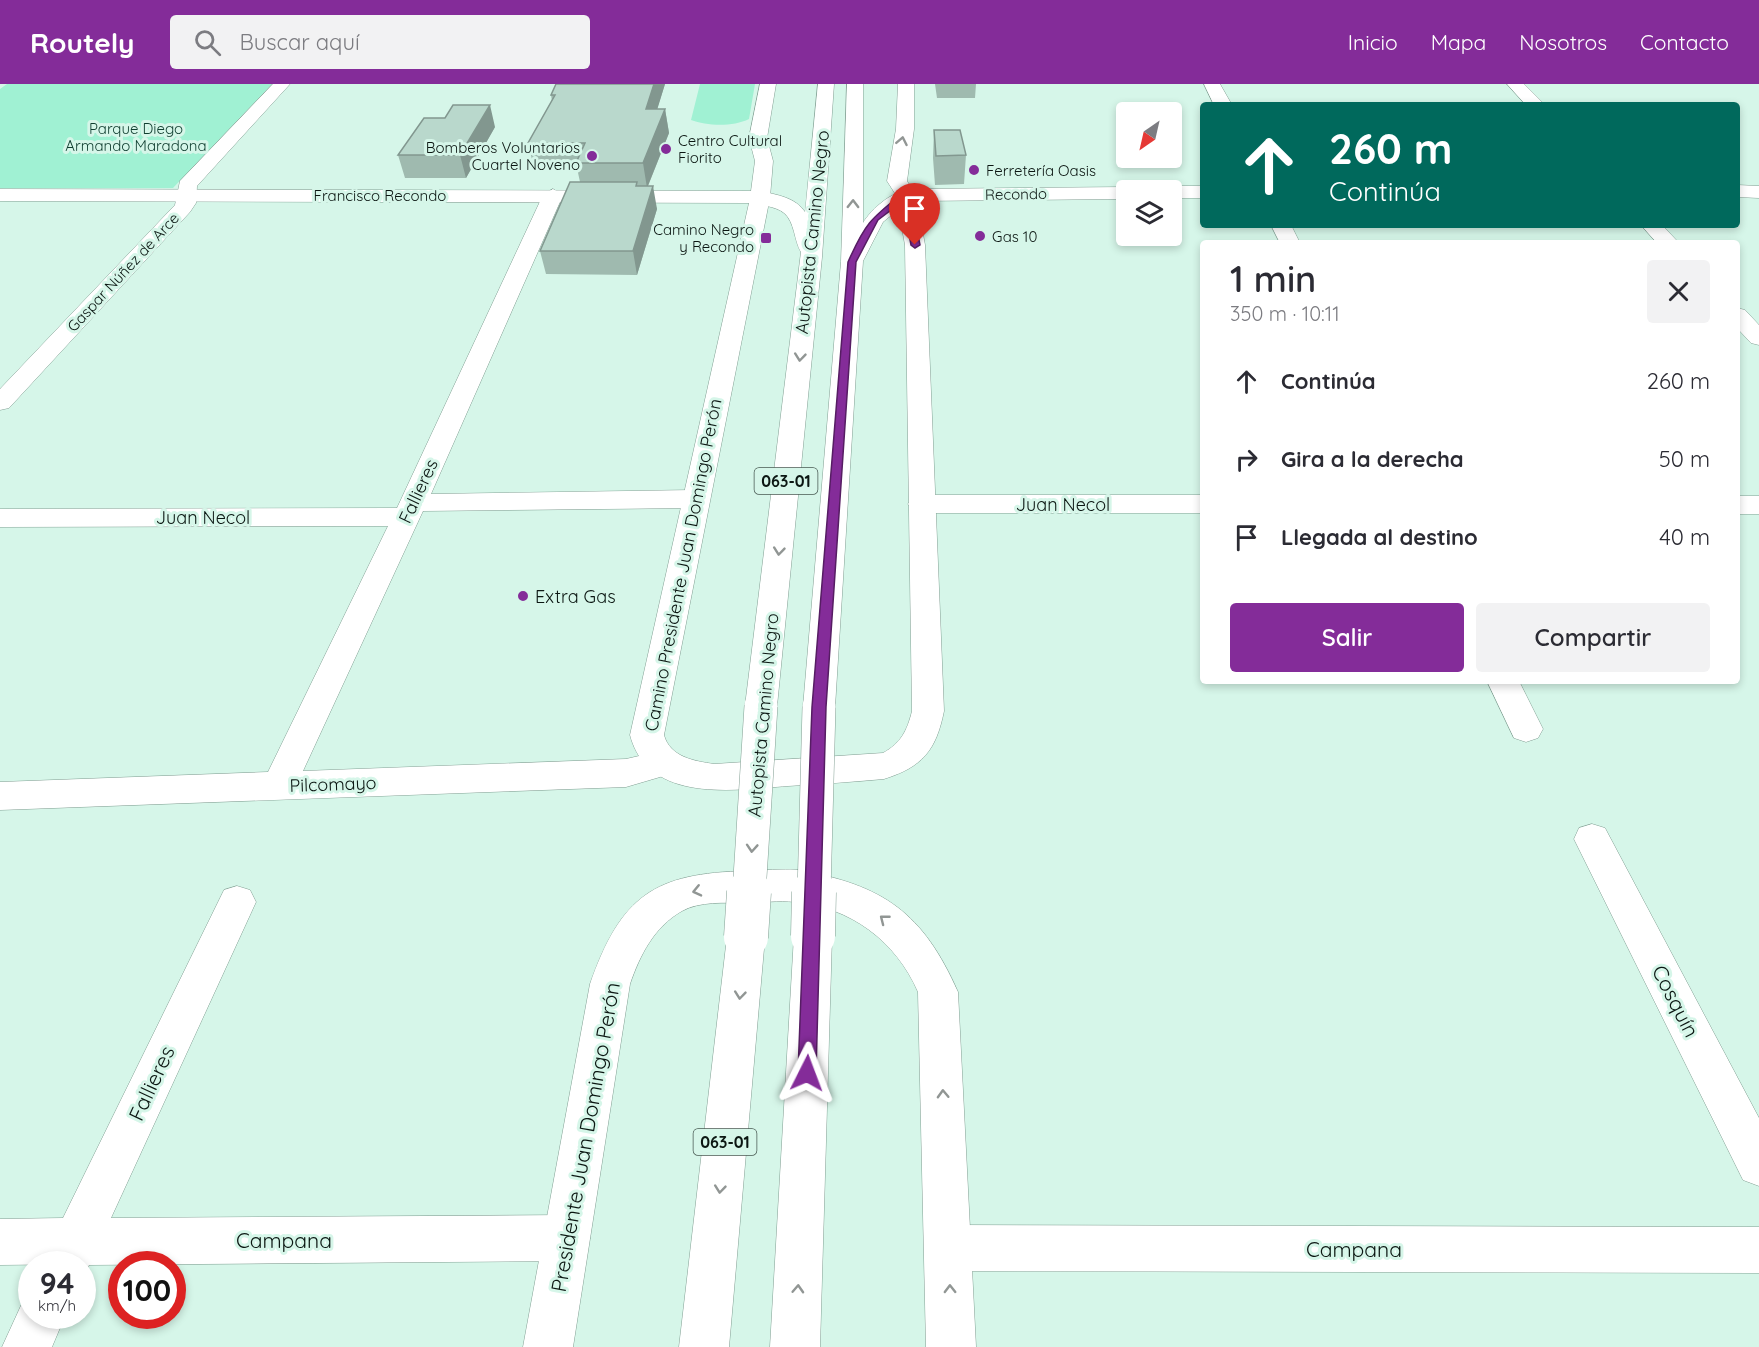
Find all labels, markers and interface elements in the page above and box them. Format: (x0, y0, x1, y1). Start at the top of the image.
search box (170, 15, 590, 69)
text: Routely (30, 25, 134, 60)
icon: search (191, 26, 224, 59)
text: Buscar aquí (239, 28, 360, 56)
text: Inicio (1348, 29, 1398, 55)
text: Mapa (1431, 29, 1486, 55)
text: Nosotros (1519, 29, 1607, 55)
text: Contacto (1640, 29, 1729, 55)
north arrow (1116, 102, 1182, 168)
map controls (1116, 102, 1182, 246)
park label: Parque Diego Armando Maradona (65, 119, 207, 155)
text: 260 m (1329, 122, 1452, 175)
icon: ahead (1230, 126, 1308, 204)
street label: Autopista Camino Negro (790, 129, 834, 335)
place label: Centro Cultural Fiorito (678, 131, 782, 167)
one-way arrow (895, 136, 908, 146)
place label: Bomberos Voluntarios Cuartel Noveno (426, 138, 580, 174)
marker: Centro Cultural Fiorito (659, 142, 673, 156)
marker: Bomberos Voluntarios Cuartel Noveno (585, 149, 599, 163)
place label: Ferretería Oasis (986, 161, 1096, 180)
marker: Ferretería Oasis (967, 163, 981, 177)
text: Continúa (1329, 174, 1441, 208)
button: layers (1116, 180, 1182, 246)
pin (889, 183, 940, 245)
street label: Recondo (985, 184, 1047, 204)
street label: Francisco Recondo (314, 186, 446, 205)
icon: arrive (898, 192, 931, 225)
one-way arrow (847, 199, 860, 208)
street label: Gaspar Núñez de Arce (63, 209, 183, 335)
place label: Camino Negro y Recondo (653, 220, 754, 256)
place label: Gas 10 (992, 227, 1037, 246)
marker: Gas 10 (973, 229, 987, 243)
marker: Camino Negro y Recondo (759, 231, 773, 245)
text: 1 min (1230, 256, 1316, 301)
button: close (1647, 260, 1710, 323)
text: 350 m · 10:11 (1230, 301, 1340, 326)
one-way arrow (794, 353, 807, 362)
icon: ahead (1230, 365, 1263, 398)
text: Continúa (1281, 367, 1376, 395)
text: 260 m (1647, 367, 1710, 395)
street label: Camino Presidente Juan Domingo Perón (639, 397, 727, 733)
icon: right (1230, 443, 1263, 476)
text: Gira a la derecha (1281, 445, 1464, 473)
text: 50 m (1659, 445, 1710, 473)
street label: Fallieres (393, 455, 443, 527)
road number: 063-01 (754, 468, 818, 494)
street label: Juan Necol (1016, 493, 1110, 516)
street label: Juan Necol (156, 506, 250, 529)
icon: arrive (1230, 521, 1263, 554)
text: Llegada al destino (1281, 523, 1478, 551)
text: 40 m (1659, 523, 1710, 551)
one-way arrow (773, 547, 785, 556)
place label: Extra Gas (535, 585, 616, 608)
marker: Extra Gas (516, 589, 530, 603)
button: Salir (1230, 603, 1464, 672)
button: Compartir (1476, 603, 1710, 672)
street label: Autopista Camino Negro (743, 612, 783, 818)
street label: Pilcomayo (289, 771, 377, 797)
one-way arrow (746, 843, 759, 852)
one-way arrow (692, 884, 702, 897)
one-way arrow (880, 915, 891, 926)
street label: Cosquín (1647, 961, 1705, 1041)
street label: Presidente Juan Domingo Perón (545, 980, 625, 1294)
one-way arrow (734, 990, 747, 999)
street label: Fallieres (122, 1041, 180, 1125)
position arrow (775, 1041, 839, 1105)
one-way arrow (936, 1089, 949, 1098)
road number: 063-01 (694, 1129, 756, 1155)
one-way arrow (714, 1184, 727, 1193)
street label: Campana (236, 1227, 332, 1253)
street label: Campana (1306, 1236, 1402, 1262)
speed limit sign: 100 (108, 1251, 186, 1329)
text: 94 (40, 1264, 74, 1302)
one-way arrow (791, 1284, 804, 1293)
one-way arrow (944, 1284, 956, 1293)
text: km/h (38, 1296, 76, 1315)

